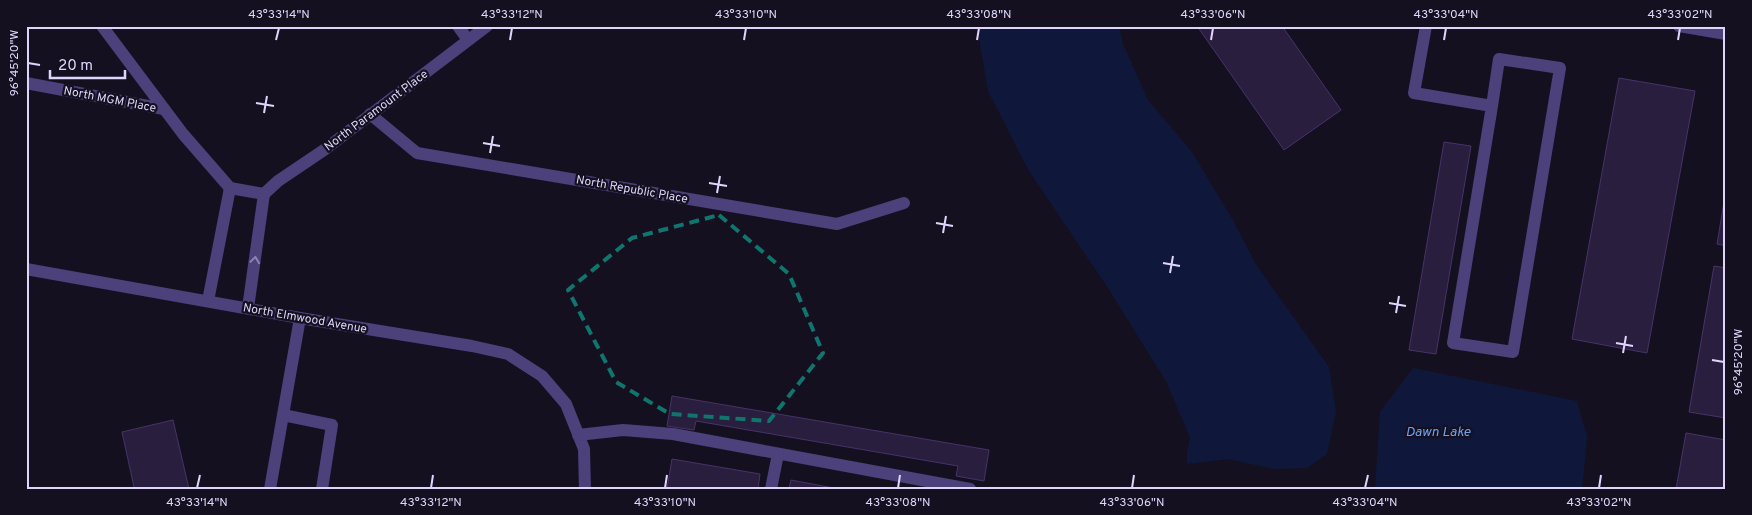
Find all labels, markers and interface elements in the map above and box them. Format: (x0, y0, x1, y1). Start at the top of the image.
text: 43°33'14"N (248, 7, 310, 23)
text: 43°33'12"N (481, 7, 543, 23)
text: 43°33'10"N (715, 7, 777, 23)
text: 43°33'08"N (947, 7, 1011, 23)
text: 43°33'06"N (1181, 7, 1245, 23)
text: 43°33'04"N (1413, 7, 1479, 23)
text: 43°33'02"N (1648, 7, 1712, 23)
text: 96°45'20"W (7, 30, 23, 96)
scale bar (50, 48, 125, 80)
text: 20 m (58, 57, 93, 76)
street label: North Paramount Place (321, 66, 432, 155)
street label: North MGM Place (62, 83, 157, 117)
street label: North Republic Place (575, 172, 689, 208)
one-way arrow (249, 255, 259, 264)
street label: North Elmwood Avenue (242, 300, 368, 338)
text: 96°45'20"W (1731, 329, 1747, 395)
water label: Dawn Lake (1405, 424, 1471, 441)
text: 43°33'14"N (166, 495, 228, 511)
text: 43°33'12"N (400, 495, 462, 511)
text: 43°33'10"N (634, 495, 696, 511)
text: 43°33'08"N (866, 495, 930, 511)
text: 43°33'06"N (1100, 495, 1164, 511)
text: 43°33'04"N (1332, 495, 1398, 511)
text: 43°33'02"N (1567, 495, 1631, 511)

